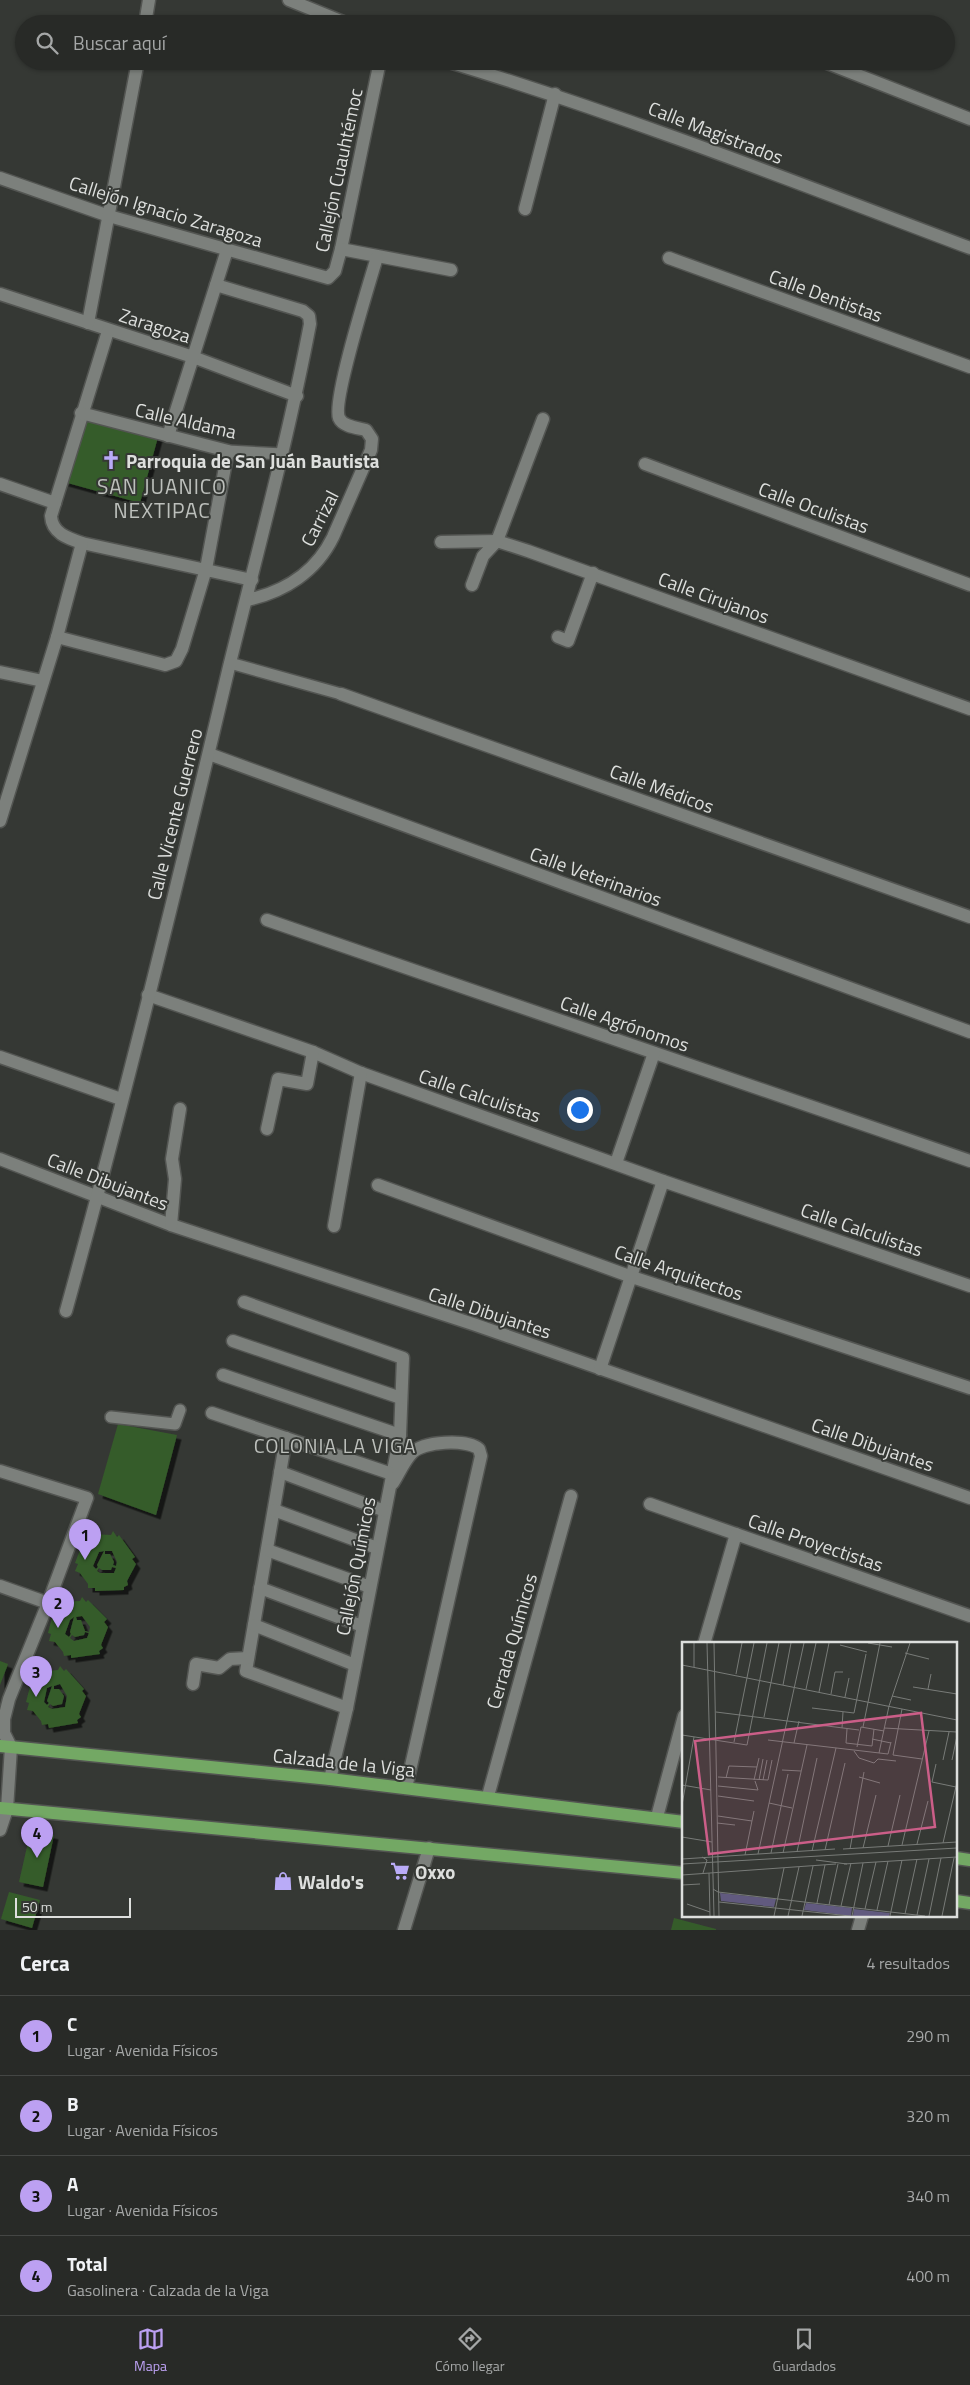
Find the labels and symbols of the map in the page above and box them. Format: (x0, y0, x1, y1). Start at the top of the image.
street label: Callejón Cuauhtémoc (306, 85, 370, 255)
street label: Calle Magistrados (644, 93, 788, 171)
street label: Callejón Ignacio Zaragoza (66, 168, 267, 254)
street label: Calle Dentistas (765, 261, 887, 329)
street label: Zaragoza (115, 300, 195, 350)
street label: Calle Aldama (133, 394, 240, 446)
place label: Parroquia de San Juán Bautista (126, 446, 380, 475)
church icon: Parroquia de San Juán Bautista (100, 449, 122, 471)
district label: SAN JUANICO NEXTIPAC (97, 470, 227, 526)
street label: Calle Oculistas (755, 474, 873, 540)
street label: Carrizal (293, 485, 345, 551)
street label: Calle Cirujanos (654, 563, 774, 631)
street label: Calle Vicente Guerrero (139, 725, 209, 903)
street label: Calle Médicos (606, 756, 718, 820)
street label: Calle Veterinarios (526, 839, 666, 913)
street label: Calle Agrónomos (557, 987, 694, 1059)
street label: Calle Calculistas (415, 1061, 545, 1130)
your location (567, 1097, 593, 1123)
street label: Calle Dibujantes (43, 1145, 173, 1217)
street label: Calle Calculistas (797, 1195, 927, 1264)
street label: Calle Arquitectos (611, 1236, 747, 1308)
street label: Calle Dibujantes (425, 1278, 555, 1346)
street label: Calle Dibujantes (808, 1409, 938, 1479)
district label: COLONIA LA VIGA (254, 1430, 416, 1461)
street label: Callejón Químicos (327, 1494, 383, 1638)
street label: Calle Proyectistas (744, 1505, 888, 1579)
pin: 1 (69, 1519, 101, 1560)
street label: Cerrada Químicos (478, 1570, 544, 1712)
pin: 2 (42, 1587, 74, 1628)
inset map (682, 1642, 958, 1918)
pin: 3 (20, 1656, 52, 1697)
street label: Calzada de la Viga (272, 1740, 417, 1784)
pin: 4 (21, 1817, 53, 1858)
place label: Oxxo (415, 1857, 455, 1886)
supermarket icon: Oxxo (389, 1860, 411, 1882)
place label: Waldo's (298, 1867, 364, 1896)
shop icon: Waldo's (272, 1870, 294, 1892)
scale bar (15, 1895, 131, 1918)

